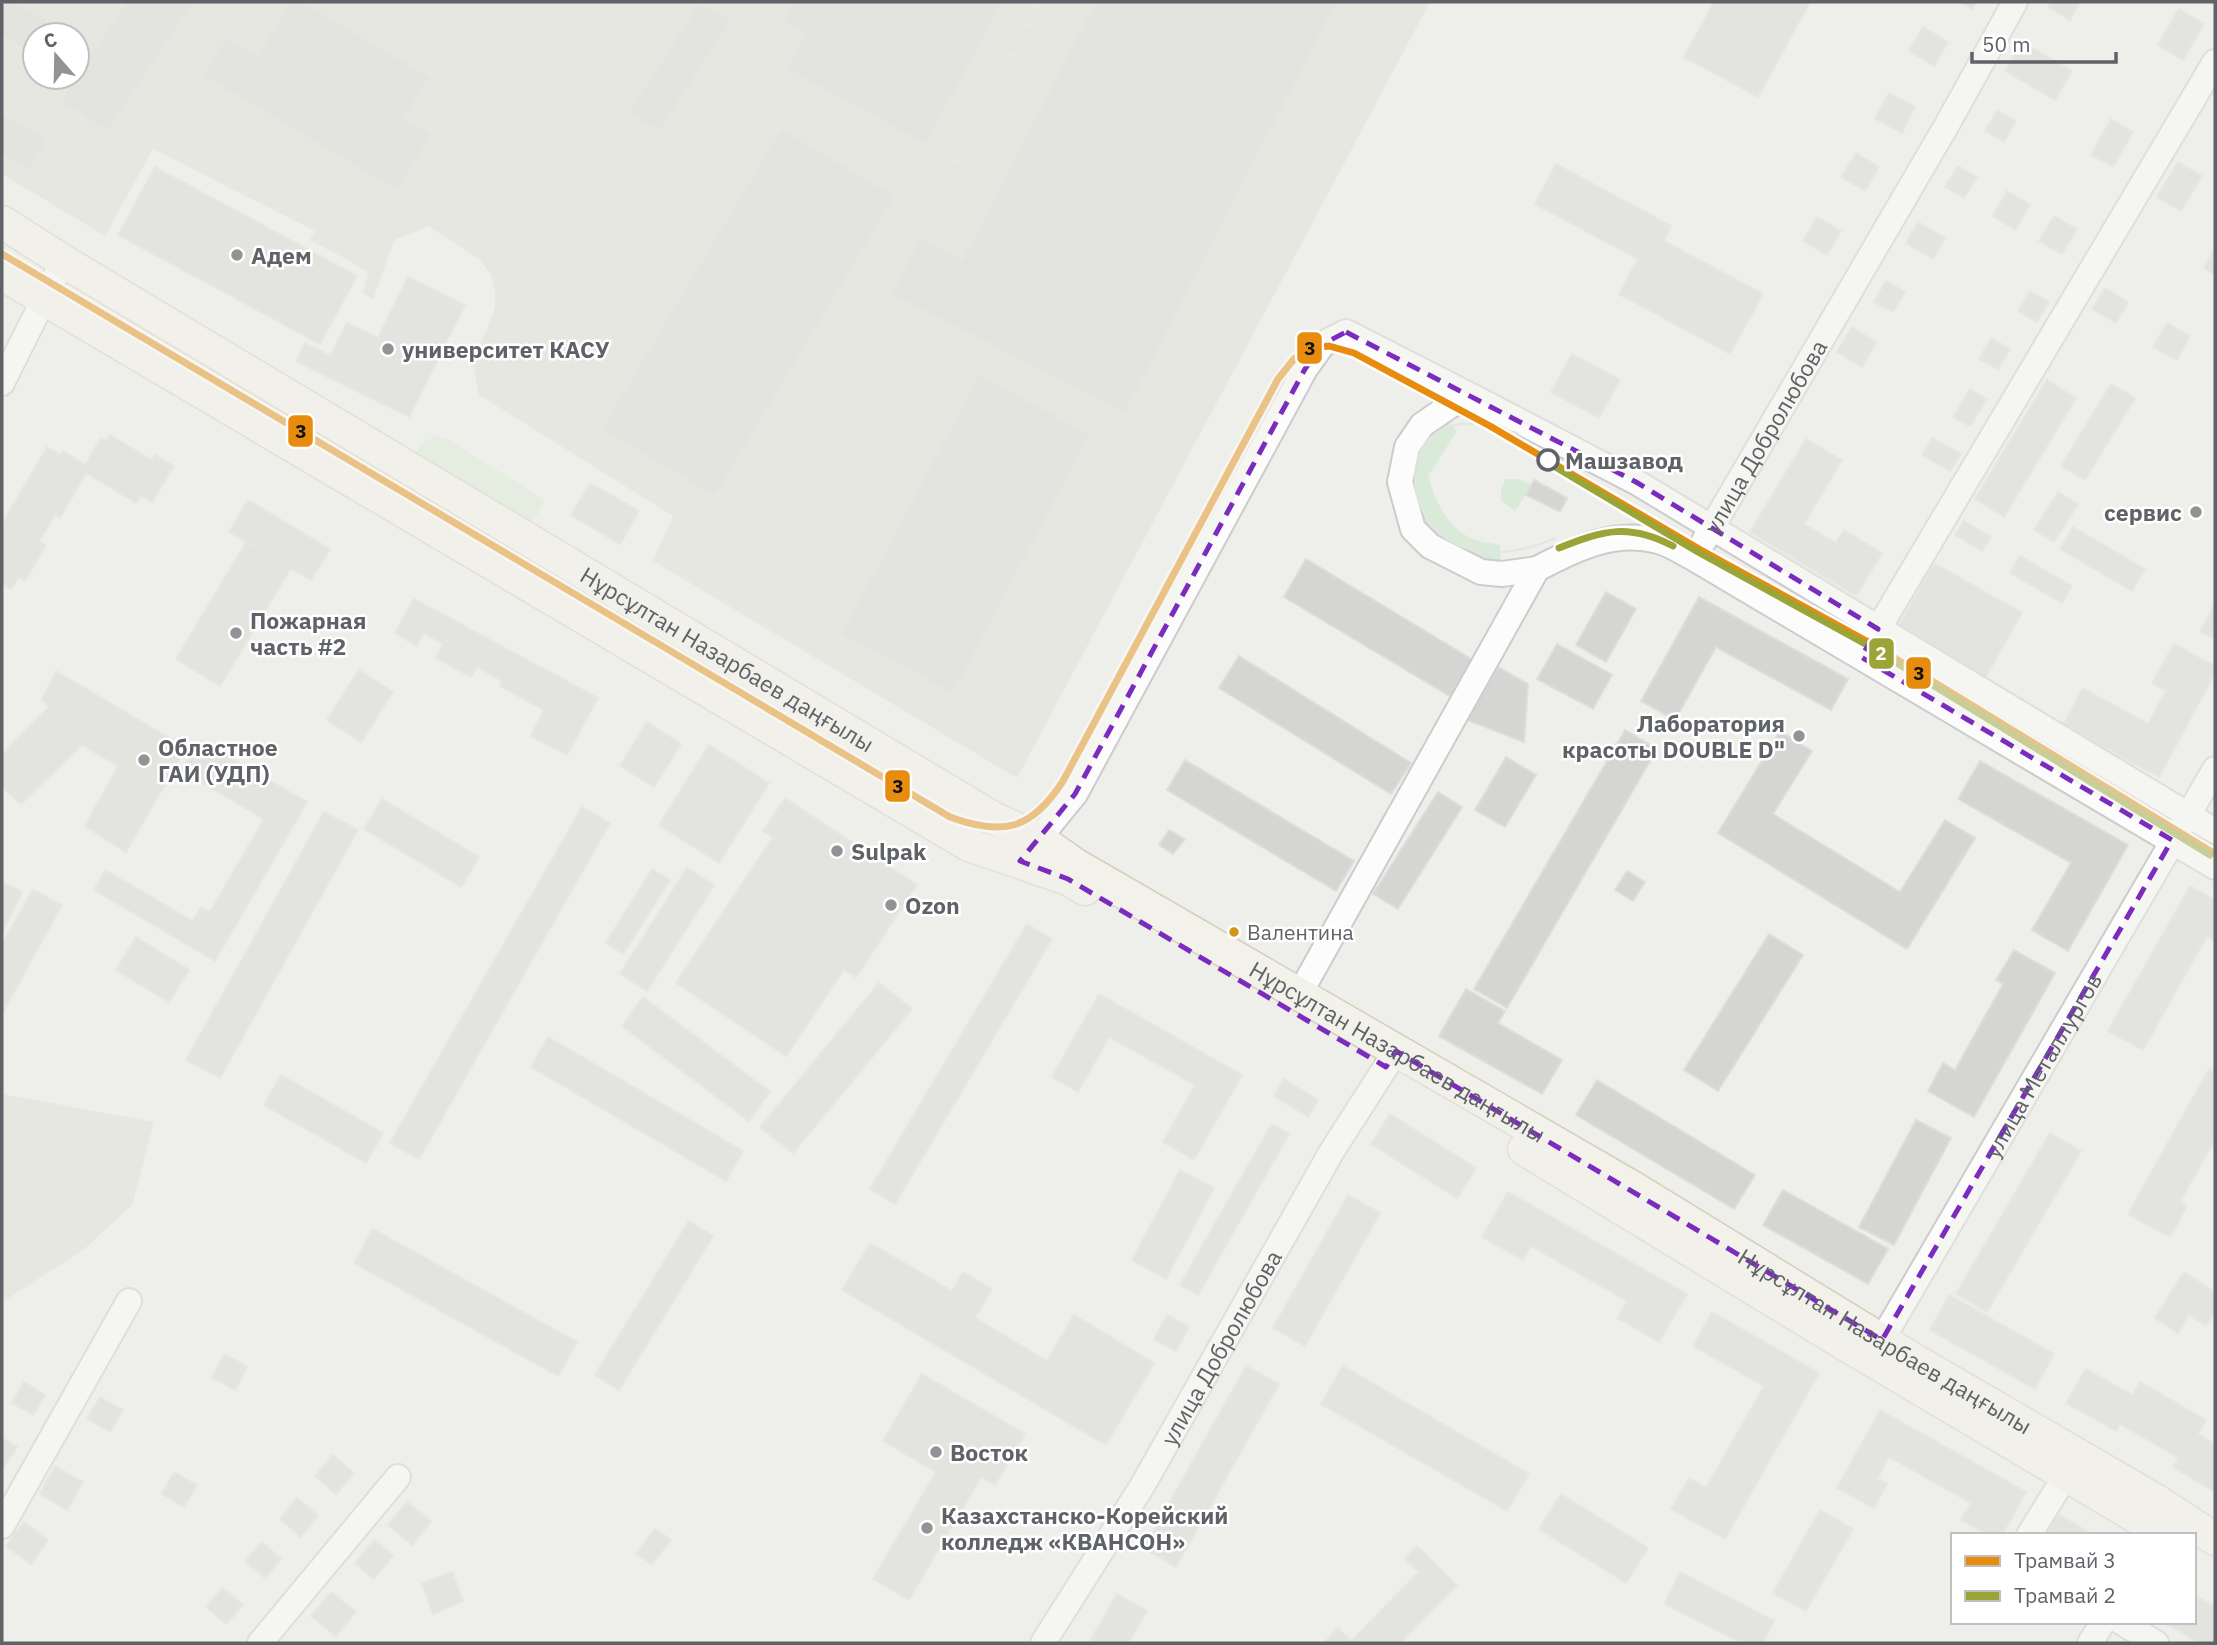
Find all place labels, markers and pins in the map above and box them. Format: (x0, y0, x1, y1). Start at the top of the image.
place label: Адем (251, 240, 312, 270)
marker: Адем (229, 247, 245, 263)
place label: университет КАСУ (402, 334, 610, 364)
marker: университет КАСУ (380, 341, 396, 357)
place label: Машзавод (1565, 445, 1683, 475)
marker: Машзавод (1537, 449, 1559, 471)
place label: сервис (2104, 497, 2182, 527)
marker: сервис (2188, 504, 2204, 520)
place label: Пожарная часть #2 (250, 605, 366, 661)
marker: Пожарная часть #2 (228, 625, 244, 641)
place label: Лаборатория красоты DOUBLE D" (1562, 708, 1785, 764)
marker: Лаборатория красоты DOUBLE D" (1791, 728, 1807, 744)
place label: Областное ГАИ (УДП) (158, 732, 278, 788)
marker: Областное ГАИ (УДП) (136, 752, 152, 768)
place label: Sulpak (851, 836, 927, 866)
marker: Sulpak (829, 843, 845, 859)
place label: Ozon (905, 890, 960, 920)
marker: Ozon (883, 897, 899, 913)
place label: Валентина (1247, 918, 1354, 946)
marker: Валентина (1227, 925, 1241, 939)
place label: Восток (950, 1437, 1028, 1467)
marker: Восток (928, 1444, 944, 1460)
place label: Казахстанско-Корейский колледж «КВАНСОН» (941, 1500, 1228, 1556)
marker: Казахстанско-Корейский колледж «КВАНСОН» (919, 1520, 935, 1536)

